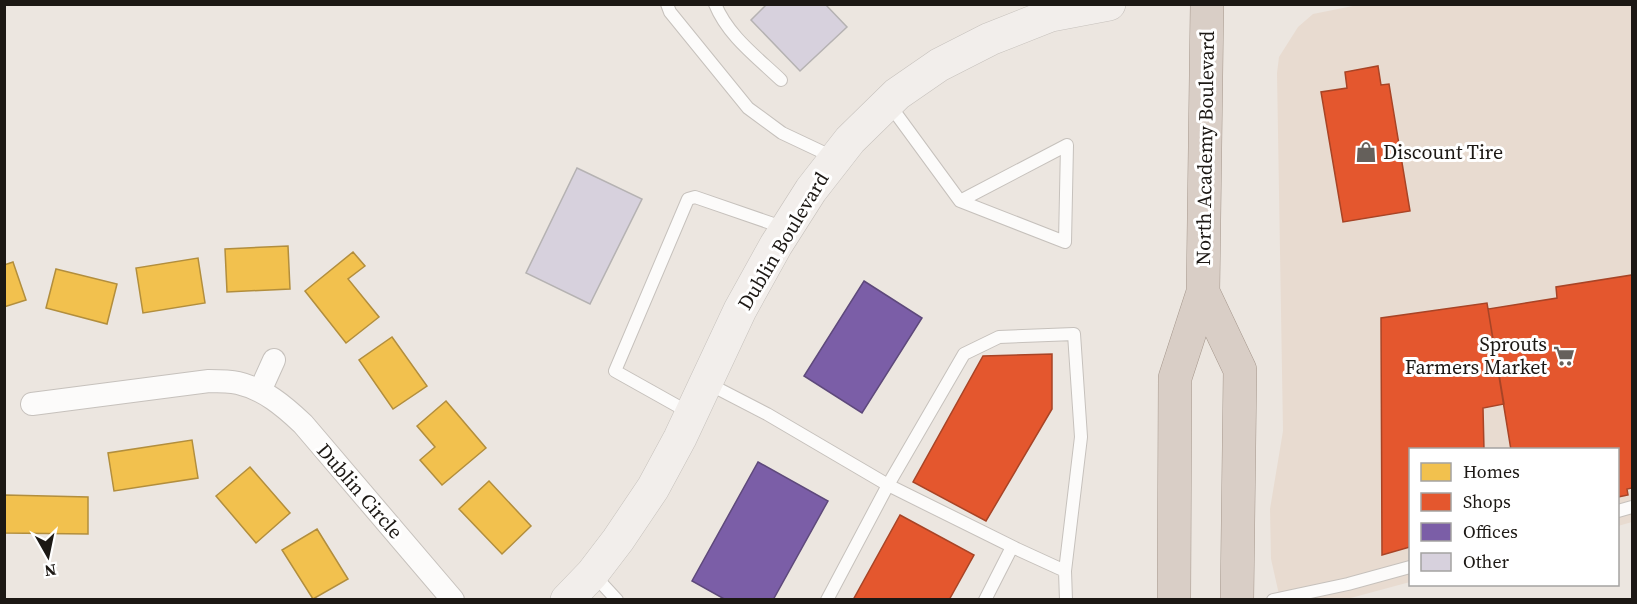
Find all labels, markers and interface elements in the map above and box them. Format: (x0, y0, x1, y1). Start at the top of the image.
street label: North Academy Boulevard (1189, 30, 1221, 266)
place label: Discount Tire (1383, 138, 1503, 166)
shop icon: Discount Tire (1354, 140, 1378, 164)
street label: Dublin Boulevard (731, 166, 836, 315)
place label: Sprouts Farmers Market (1405, 330, 1547, 381)
supermarket icon: Sprouts Farmers Market (1552, 344, 1576, 368)
street label: Dublin Circle (311, 437, 409, 545)
legend (1409, 448, 1619, 586)
text: Homes (1463, 459, 1520, 484)
text: Shops (1463, 489, 1511, 514)
text: Offices (1463, 519, 1518, 544)
north arrow (18, 526, 78, 586)
text: Other (1463, 549, 1510, 574)
text: N (43, 559, 58, 583)

